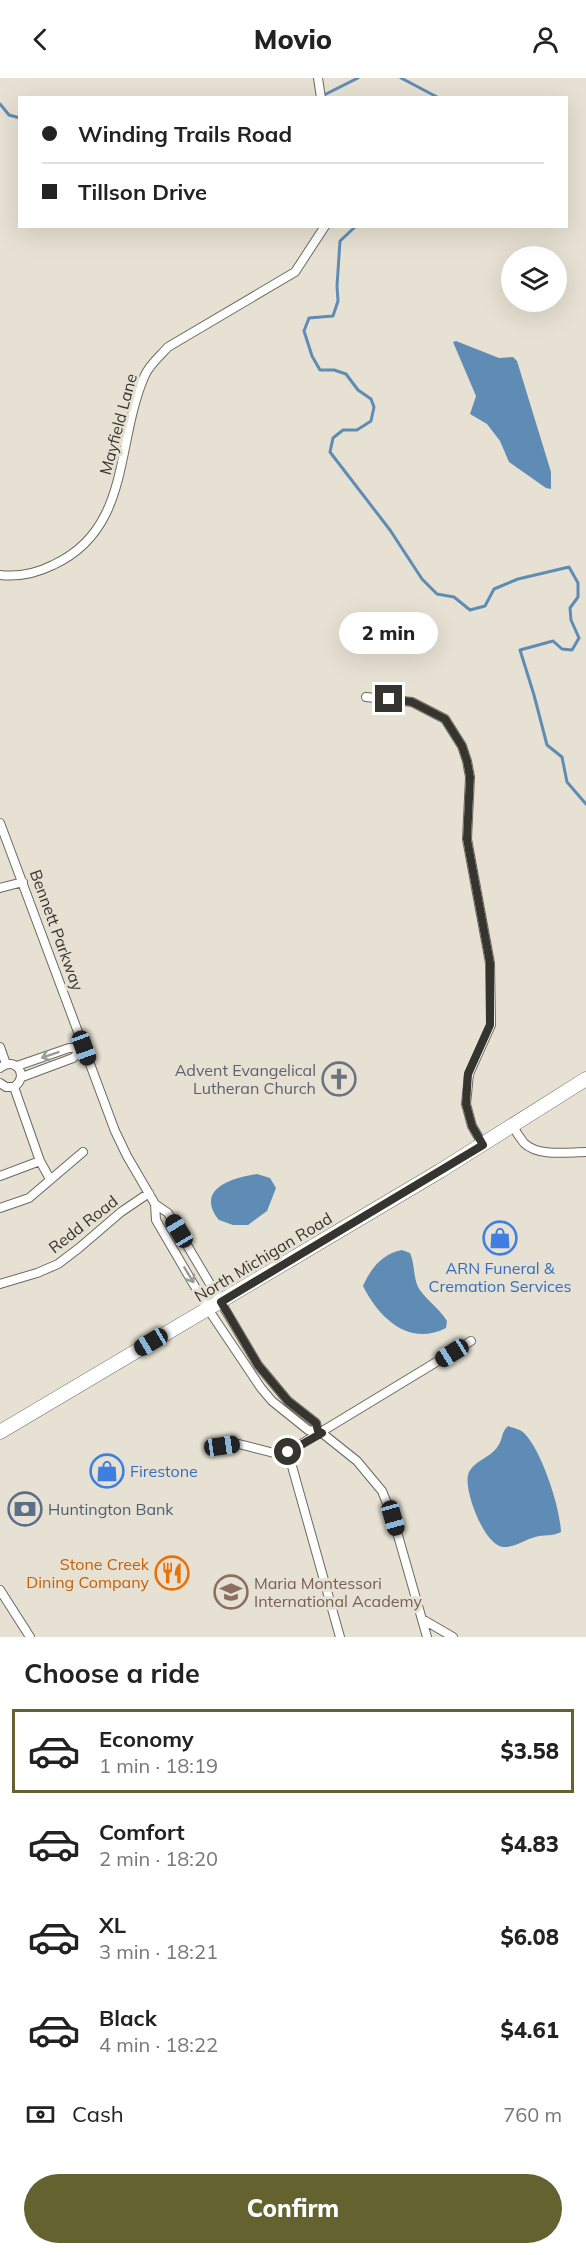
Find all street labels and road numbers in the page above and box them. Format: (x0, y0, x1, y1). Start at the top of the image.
street label: Mayfield Lane (95, 371, 141, 477)
street label: Bennett Parkway (26, 867, 88, 994)
street label: Redd Road (44, 1191, 122, 1257)
street label: North Michigan Road (191, 1208, 335, 1306)

